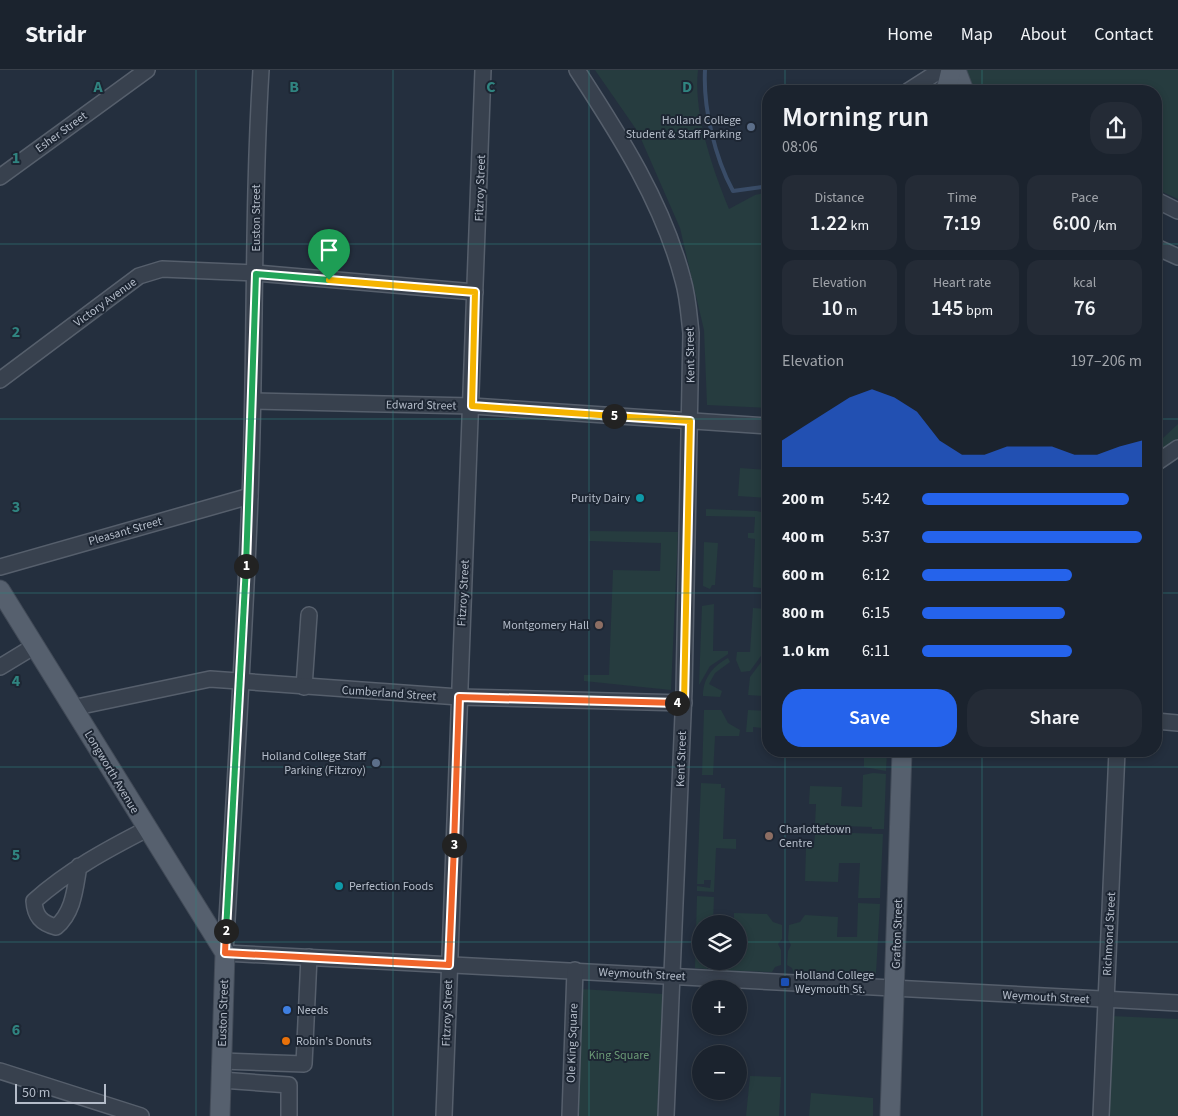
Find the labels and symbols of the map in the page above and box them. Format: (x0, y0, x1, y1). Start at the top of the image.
text: A (92, 76, 103, 98)
text: B (289, 76, 299, 98)
text: C (486, 76, 496, 98)
text: D (682, 76, 692, 98)
street label: Esher Street (32, 108, 91, 157)
place label: Holland College Student & Staff Parking (626, 112, 741, 143)
marker: Holland College Student & Staff Parking (745, 121, 757, 133)
text: 1 (12, 147, 20, 169)
street label: Fitzroy Street (471, 154, 490, 222)
street label: Euston Street (248, 184, 265, 252)
pin (308, 229, 350, 280)
street label: Victory Avenue (70, 274, 140, 331)
text: 2 (12, 321, 20, 343)
street label: Kent Street (682, 327, 699, 383)
street label: Edward Street (386, 396, 456, 415)
pin: 5 (602, 404, 626, 428)
place label: Purity Dairy (571, 490, 630, 507)
marker: Purity Dairy (634, 492, 646, 504)
text: 3 (12, 496, 20, 518)
street label: Pleasant Street (86, 513, 164, 550)
pin: 1 (234, 554, 258, 578)
street label: Fitzroy Street (453, 559, 474, 627)
place label: Montgomery Hall (503, 617, 589, 634)
marker: Montgomery Hall (593, 619, 605, 631)
text: 4 (12, 670, 21, 692)
street label: Cumberland Street (341, 682, 437, 705)
pin: 4 (664, 690, 690, 716)
street label: Longworth Avenue (80, 728, 143, 817)
street label: Kent Street (672, 731, 691, 787)
place label: Holland College Staff Parking (Fitzroy) (261, 748, 367, 779)
marker: Holland College Staff Parking (Fitzroy) (370, 757, 382, 769)
place label: Charlottetown Centre (779, 821, 851, 852)
marker: Charlottetown Centre (763, 830, 775, 842)
pin: 3 (442, 832, 466, 858)
text: 5 (12, 844, 20, 866)
place label: Perfection Foods (349, 878, 433, 895)
marker: Perfection Foods (333, 880, 345, 892)
street label: Richmond Street (1099, 892, 1120, 976)
street label: Grafton Street (888, 899, 907, 969)
pin: 2 (214, 918, 238, 944)
street label: Weymouth Street (598, 964, 686, 985)
place label: Holland College Weymouth St. (795, 967, 874, 998)
marker: Holland College Weymouth St. (779, 976, 791, 988)
street label: Euston Street (214, 979, 233, 1047)
street label: Fitzroy Street (438, 979, 457, 1047)
street label: Weymouth Street (1002, 987, 1090, 1008)
place label: Needs (297, 1002, 328, 1019)
street label: Ole King Square (563, 1003, 582, 1083)
marker: Needs (281, 1004, 293, 1016)
text: 6 (12, 1019, 20, 1041)
place label: Robin's Donuts (296, 1033, 371, 1050)
marker: Robin's Donuts (280, 1035, 292, 1047)
park label: King Square (589, 1047, 649, 1064)
scale bar (15, 1081, 106, 1104)

